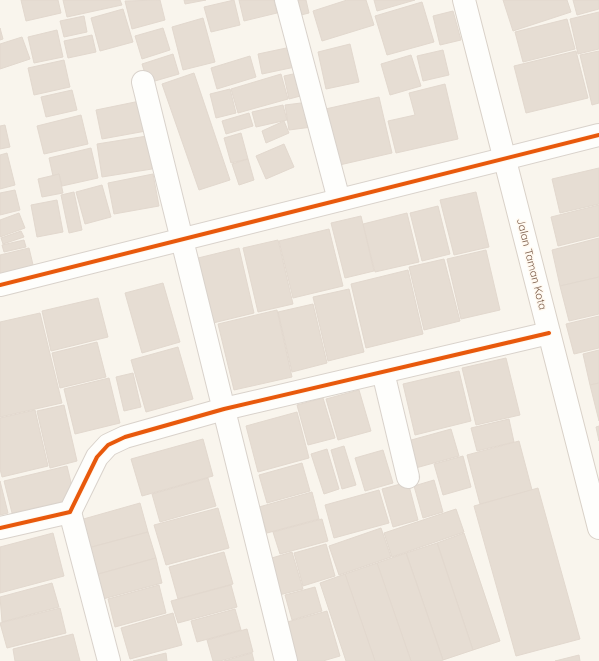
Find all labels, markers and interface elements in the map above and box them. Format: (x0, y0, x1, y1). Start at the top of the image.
street label: Jalan Taman Kota (514, 217, 550, 311)

